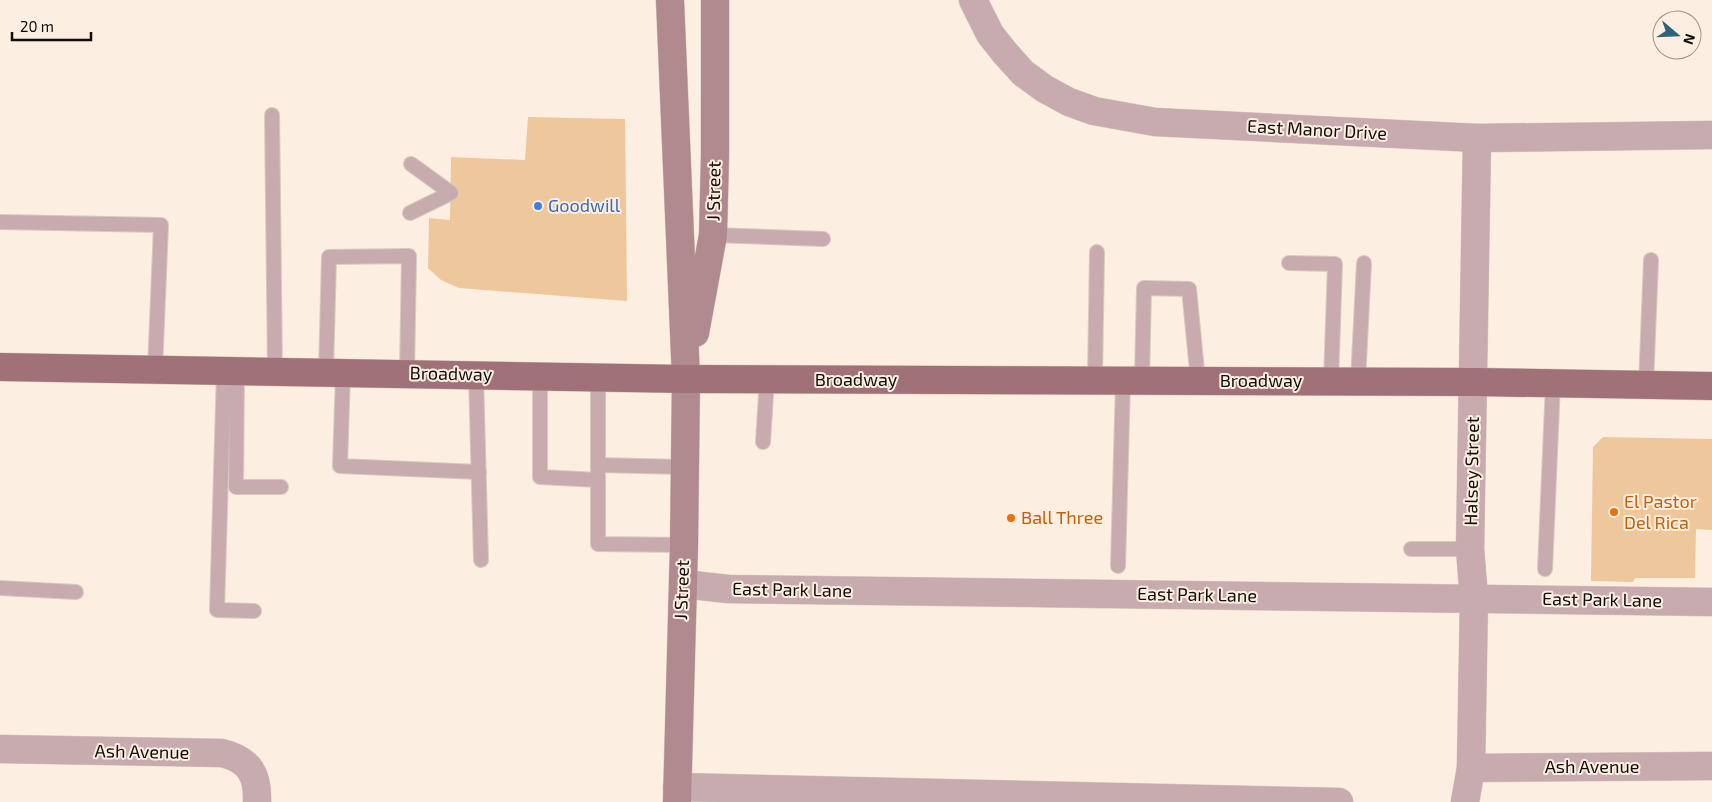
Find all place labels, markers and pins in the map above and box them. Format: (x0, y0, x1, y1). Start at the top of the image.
place label: Goodwill (548, 194, 621, 216)
marker: Goodwill (532, 200, 544, 212)
place label: El Pastor Del Rica (1624, 490, 1697, 533)
place label: Ball Three (1021, 506, 1103, 528)
marker: El Pastor Del Rica (1608, 506, 1620, 518)
marker: Ball Three (1005, 512, 1017, 524)

